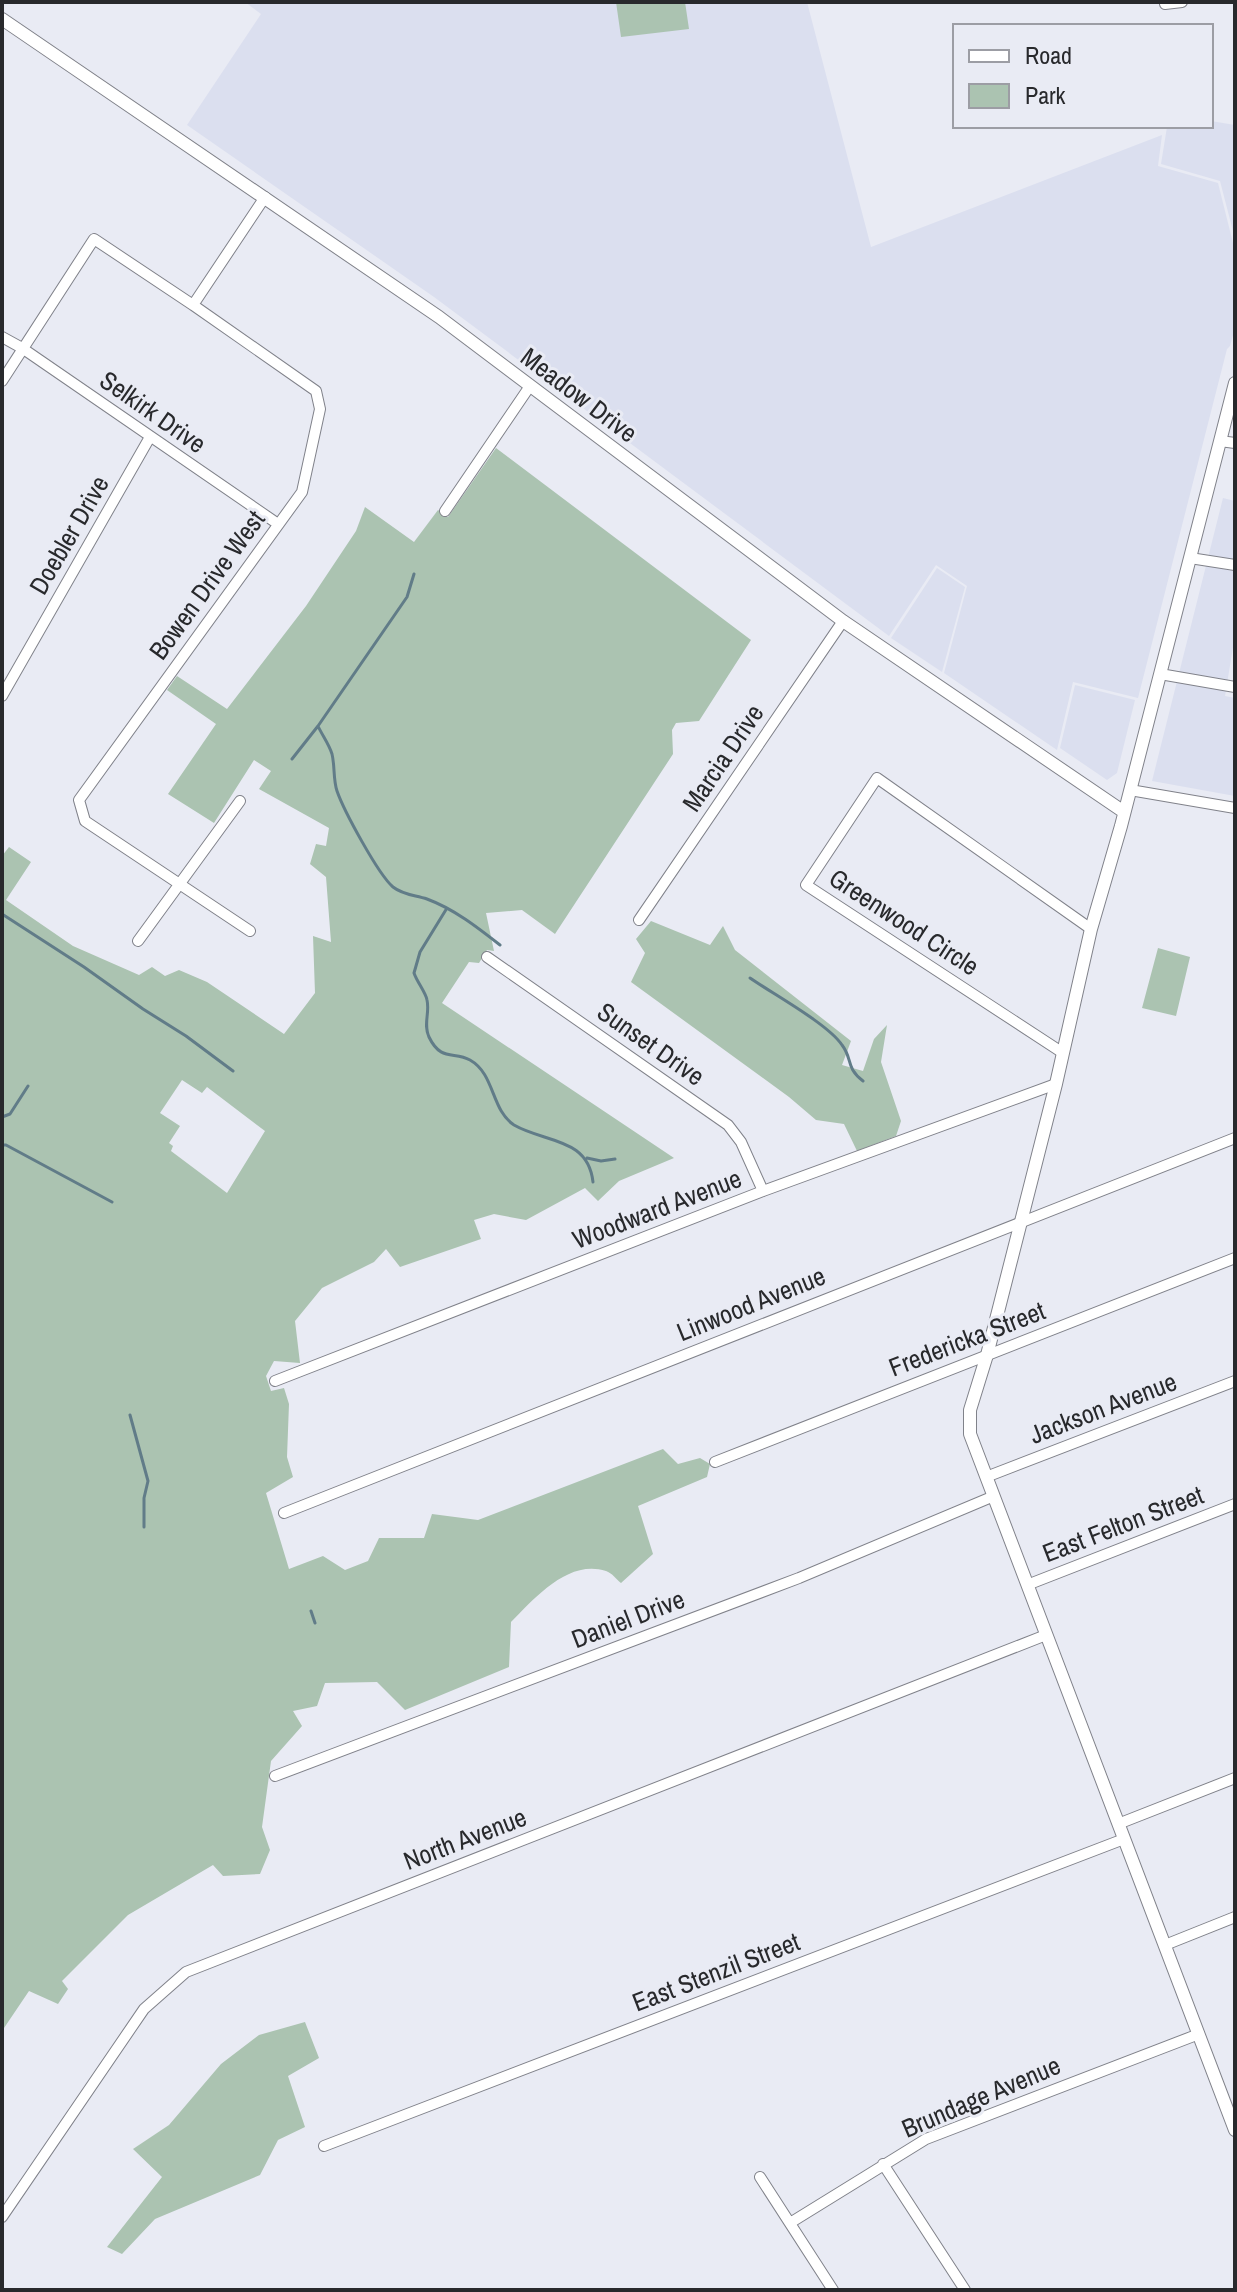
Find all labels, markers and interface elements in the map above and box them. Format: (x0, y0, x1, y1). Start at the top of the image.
legend (953, 24, 1213, 128)
text: Road (1025, 39, 1072, 71)
text: Park (1025, 79, 1066, 111)
street label: Meadow Drive (514, 339, 645, 450)
street label: Selkirk Drive (93, 362, 213, 461)
street label: Doebler Drive (21, 469, 117, 600)
street label: Bowen Drive West (141, 503, 273, 666)
street label: Marcia Drive (674, 697, 771, 818)
street label: Greenwood Circle (823, 860, 986, 983)
street label: Sunset Drive (591, 994, 712, 1093)
street label: Woodward Avenue (567, 1160, 746, 1257)
street label: Linwood Avenue (671, 1258, 830, 1349)
street label: Fredericka Street (884, 1293, 1050, 1384)
street label: Jackson Avenue (1024, 1363, 1181, 1452)
street label: East Felton Street (1037, 1477, 1208, 1570)
street label: Daniel Drive (566, 1581, 689, 1656)
street label: North Avenue (398, 1799, 531, 1878)
street label: East Stenzil Street (627, 1924, 805, 2020)
street label: Brundage Avenue (896, 2047, 1065, 2146)

